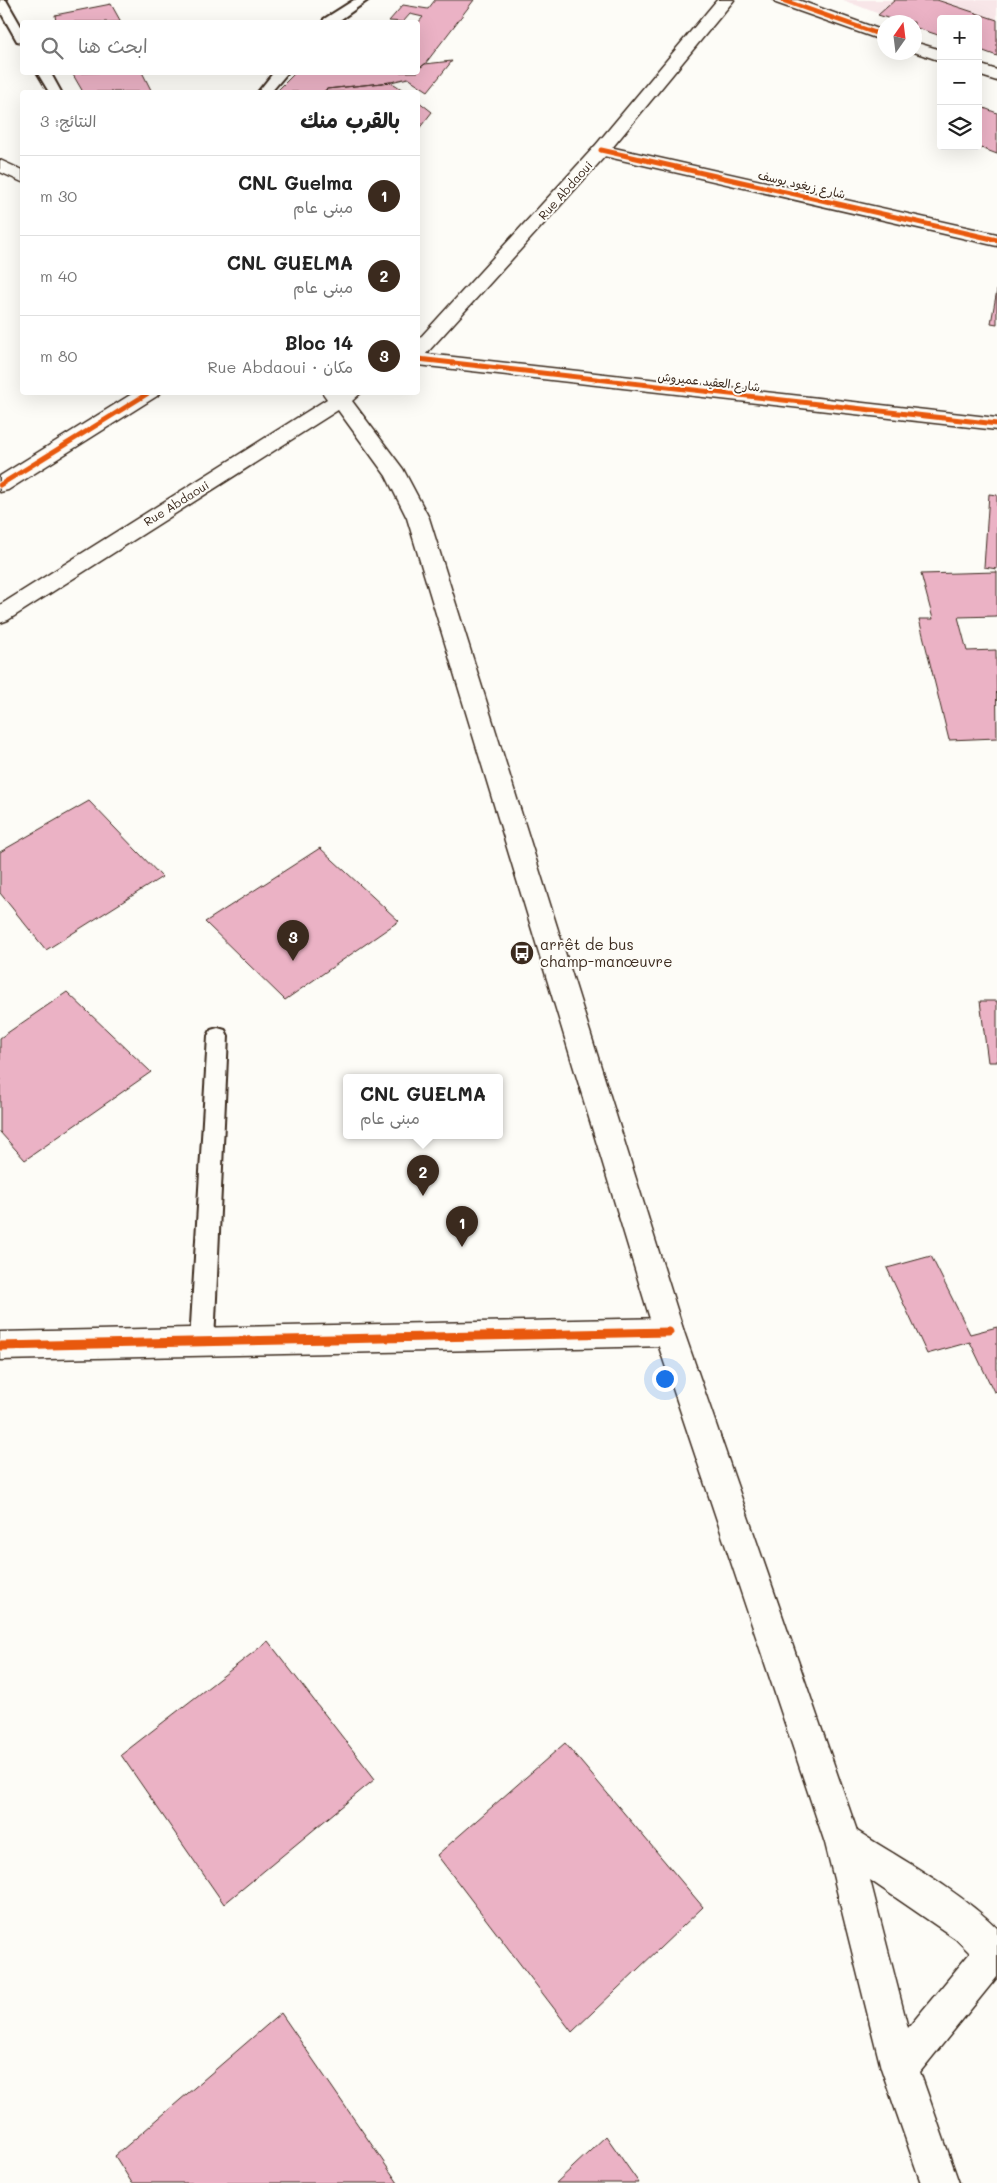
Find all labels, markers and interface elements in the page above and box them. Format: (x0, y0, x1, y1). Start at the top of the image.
north arrow (877, 15, 922, 60)
map controls (937, 15, 982, 150)
button: + (937, 15, 982, 60)
search box (20, 20, 420, 75)
text: ابحث هنا (78, 33, 148, 58)
icon: search (38, 34, 66, 62)
button: − (937, 60, 982, 105)
button: layers (937, 105, 982, 150)
text: بالقرب منك (300, 106, 400, 133)
text: النتائج: 3 (40, 110, 96, 131)
street label: Rue Abdaoui (534, 157, 596, 223)
street label: شارع زيغود يوسف (756, 166, 847, 204)
text: CNL Guelma (238, 170, 353, 195)
text: 30 m (40, 185, 77, 206)
text: 1 (380, 185, 388, 206)
text: مبنى عام (293, 196, 353, 217)
text: CNL GUELMA (227, 250, 353, 275)
text: 40 m (40, 265, 77, 286)
text: 2 (380, 265, 388, 286)
text: مبنى عام (293, 276, 353, 297)
text: Bloc 14 (285, 330, 353, 355)
text: 80 m (40, 345, 77, 366)
text: 3 (379, 345, 389, 366)
text: مكان · Rue Abdaoui (208, 356, 353, 377)
street label: شارع العقيد عميروش (657, 368, 761, 396)
street label: Rue Abdaoui (140, 477, 212, 529)
pin: 3 (277, 920, 309, 961)
place label: arrêt de bus champ-manœuvre (540, 934, 672, 971)
bus stop icon: arrêt de bus champ-manœuvre (509, 940, 535, 966)
popup (343, 1074, 503, 1139)
text: CNL GUELMA (360, 1081, 486, 1106)
text: مبنى عام (360, 1107, 420, 1128)
pin: 2 (407, 1155, 439, 1196)
pin: 1 (446, 1206, 478, 1247)
your location (652, 1366, 678, 1392)

